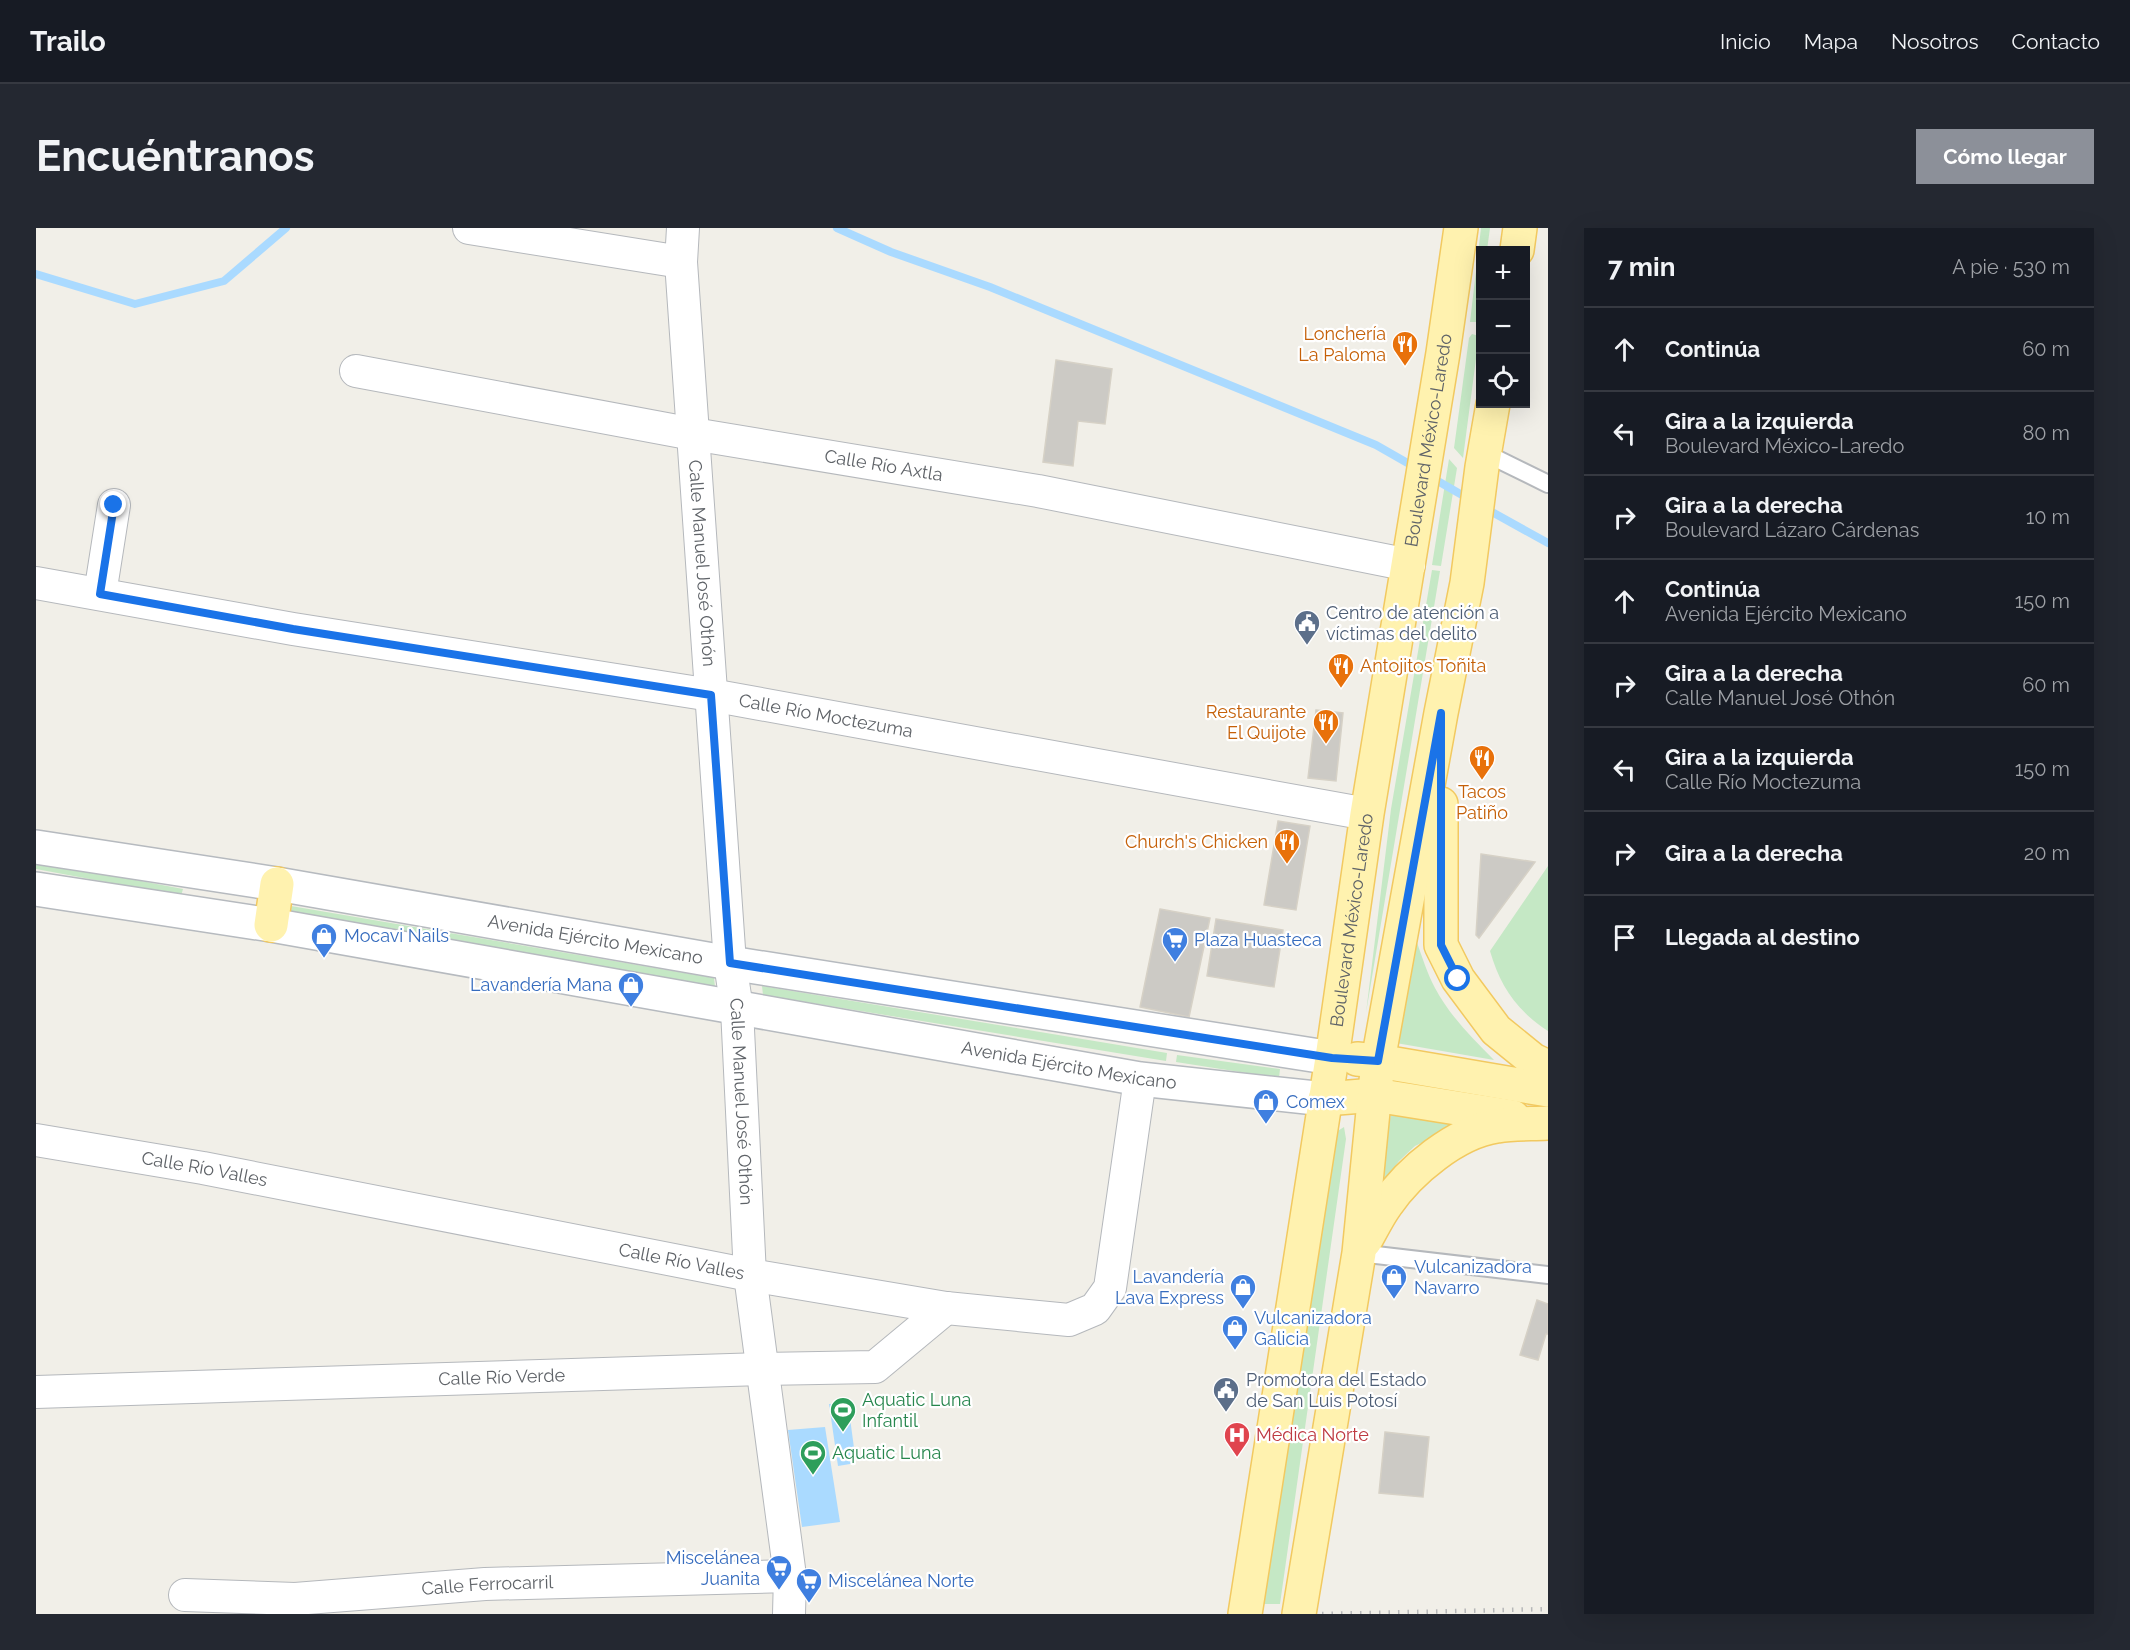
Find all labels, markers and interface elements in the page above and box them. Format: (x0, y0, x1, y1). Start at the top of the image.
text: Trailo (30, 25, 106, 58)
text: Inicio (1720, 29, 1771, 54)
text: Mapa (1804, 29, 1858, 54)
text: Nosotros (1891, 29, 1979, 54)
text: Contacto (2012, 29, 2100, 54)
button: Cómo llegar (1916, 129, 2094, 184)
text: Encuéntranos (36, 132, 315, 181)
map controls (1476, 246, 1530, 408)
button: + (1476, 246, 1530, 300)
text: 7 min (1608, 252, 1675, 282)
text: A pie · 530 m (1952, 255, 2070, 279)
button: − (1476, 300, 1530, 354)
place label: Lonchería La Paloma (1298, 323, 1386, 365)
restaurant icon: Lonchería La Paloma (1390, 329, 1420, 367)
street label: Boulevard México-Laredo (1400, 332, 1456, 548)
icon: ahead (1608, 333, 1641, 366)
text: Continúa (1665, 336, 1760, 362)
text: 60 m (2022, 337, 2070, 361)
button: locate (1476, 354, 1530, 408)
text: Gira a la izquierda (1665, 408, 1854, 434)
icon: left (1608, 417, 1641, 450)
text: 80 m (2022, 421, 2070, 445)
text: Boulevard México-Laredo (1665, 434, 1904, 458)
street label: Calle Río Axtla (823, 445, 944, 485)
street label: Calle Manuel José Othón (685, 459, 720, 667)
route end (100, 491, 126, 517)
text: Gira a la derecha (1665, 492, 1843, 518)
icon: right (1608, 501, 1641, 534)
text: 10 m (2026, 505, 2070, 529)
text: Boulevard Lázaro Cárdenas (1665, 518, 1919, 542)
text: Continúa (1665, 576, 1760, 602)
icon: ahead (1608, 585, 1641, 618)
text: 150 m (2015, 589, 2070, 613)
place label: Centro de atención a víctimas del delito (1326, 602, 1499, 644)
text: Avenida Ejército Mexicano (1665, 602, 1907, 626)
public building icon: Centro de atención a víctimas del delito (1292, 608, 1322, 646)
restaurant icon: Antojitos Toñita (1326, 651, 1356, 689)
place label: Antojitos Toñita (1360, 655, 1486, 676)
text: Gira a la derecha (1665, 660, 1843, 686)
icon: right (1608, 669, 1641, 702)
text: 60 m (2022, 673, 2070, 697)
text: Calle Manuel José Othón (1665, 686, 1895, 710)
street label: Calle Río Moctezuma (737, 689, 915, 741)
place label: Restaurante El Quijote (1206, 701, 1306, 743)
restaurant icon: Restaurante El Quijote (1311, 707, 1341, 745)
restaurant icon: Tacos Patiño (1467, 743, 1497, 781)
text: Gira a la izquierda (1665, 744, 1854, 770)
icon: left (1608, 753, 1641, 786)
text: 150 m (2015, 757, 2070, 781)
text: Calle Río Moctezuma (1665, 770, 1861, 794)
place label: Tacos Patiño (1456, 781, 1508, 823)
street label: Boulevard México-Laredo (1326, 812, 1377, 1028)
restaurant icon: Church's Chicken (1272, 827, 1302, 865)
place label: Church's Chicken (1125, 831, 1268, 852)
icon: right (1608, 837, 1641, 870)
text: Gira a la derecha (1665, 840, 1843, 866)
text: 20 m (2024, 841, 2070, 865)
street label: Avenida Ejército Mexicano (486, 910, 705, 968)
shop icon: Mocavi Nails (309, 921, 339, 959)
icon: arrive (1608, 921, 1641, 954)
text: Llegada al destino (1665, 924, 1860, 950)
place label: Mocavi Nails (344, 925, 449, 946)
supermarket icon: Plaza Huasteca (1160, 925, 1190, 963)
place label: Plaza Huasteca (1194, 929, 1322, 950)
route start (1444, 965, 1470, 991)
shop icon: Lavandería Mana (616, 970, 646, 1008)
place label: Lavandería Mana (470, 974, 612, 995)
street label: Calle Manuel José Othón (725, 997, 758, 1206)
street label: Avenida Ejército Mexicano (960, 1037, 1178, 1093)
shop icon: Comex (1251, 1087, 1281, 1125)
place label: Comex (1286, 1091, 1345, 1112)
street label: Calle Río Valles (140, 1147, 270, 1190)
street label: Calle Río Valles (617, 1239, 747, 1284)
place label: Vulcanizadora Navarro (1414, 1256, 1532, 1298)
shop icon: Vulcanizadora Navarro (1379, 1262, 1409, 1300)
place label: Lavandería Lava Express (1115, 1266, 1224, 1308)
shop icon: Lavandería Lava Express (1228, 1272, 1258, 1310)
place label: Vulcanizadora Galicia (1254, 1307, 1372, 1349)
shop icon: Vulcanizadora Galicia (1220, 1313, 1250, 1351)
street label: Calle Río Verde (438, 1364, 566, 1389)
place label: Promotora del Estado de San Luis Potosí (1246, 1369, 1427, 1411)
public building icon: Promotora del Estado de San Luis Potosí (1211, 1375, 1241, 1413)
place label: Aquatic Luna Infantil (862, 1389, 971, 1431)
sports icon: Aquatic Luna Infantil (828, 1395, 858, 1433)
hospital icon: Médica Norte (1222, 1420, 1252, 1458)
place label: Médica Norte (1256, 1424, 1369, 1445)
sports icon: Aquatic Luna (798, 1438, 828, 1476)
place label: Aquatic Luna (832, 1442, 941, 1463)
place label: Miscelánea Juanita (666, 1547, 760, 1589)
supermarket icon: Miscelánea Juanita (764, 1553, 794, 1591)
supermarket icon: Miscelánea Norte (794, 1566, 824, 1604)
place label: Miscelánea Norte (828, 1570, 975, 1591)
street label: Calle Ferrocarril (421, 1571, 554, 1599)

